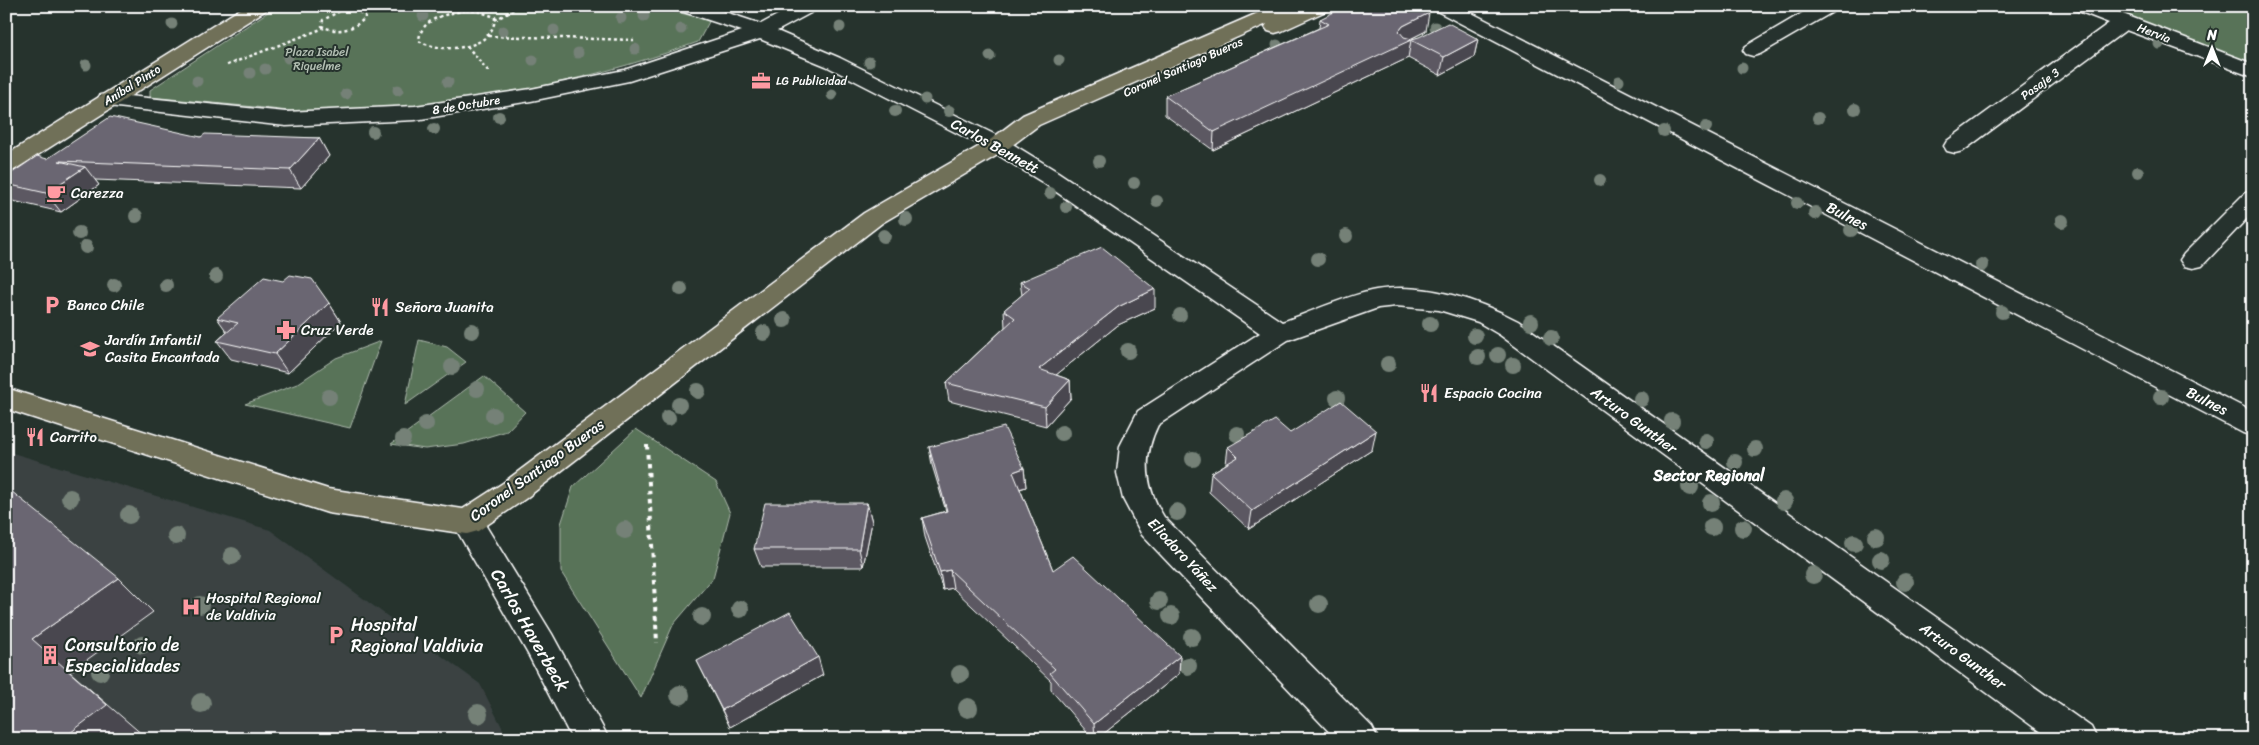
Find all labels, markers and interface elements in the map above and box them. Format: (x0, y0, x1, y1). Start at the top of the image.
street label: Hervia (2134, 17, 2174, 49)
north arrow (2186, 22, 2236, 72)
text: N (2206, 23, 2217, 48)
street label: Coronel Santiago Bueras (1119, 30, 1247, 103)
park label: Plaza Isabel Riquelme (285, 41, 349, 77)
street label: Aníbal Pinto (98, 58, 165, 112)
street label: Pasaje 3 (2016, 62, 2065, 106)
office icon: LG Publicidad (750, 70, 772, 92)
place label: LG Publicidad (776, 70, 847, 92)
street label: 8 de Octubre (431, 89, 502, 121)
street label: Carlos Bennett (946, 111, 1045, 181)
place label: Carezza (71, 180, 124, 206)
cafe icon: Carezza (45, 182, 67, 204)
street label: Bulnes (1822, 194, 1873, 238)
place label: Banco Chile (67, 292, 145, 318)
parking icon: Banco Chile (41, 294, 63, 316)
place label: Señora Juanita (395, 294, 494, 320)
restaurant icon: Señora Juanita (369, 296, 391, 318)
place label: Cruz Verde (301, 317, 373, 343)
pharmacy icon: Cruz Verde (275, 319, 297, 341)
place label: Jardín Infantil Casita Encantada (104, 327, 220, 370)
school or university icon: Jardín Infantil Casita Encantada (79, 338, 101, 360)
street label: Arturo Gunther (1584, 379, 1684, 461)
street label: Bulnes (2182, 379, 2233, 423)
place label: Espacio Cocina (1444, 380, 1542, 406)
restaurant icon: Espacio Cocina (1418, 382, 1440, 404)
street label: Coronel Santiago Bueras (464, 412, 610, 528)
place label: Carrito (50, 424, 97, 450)
restaurant icon: Carrito (24, 426, 46, 448)
district label: Sector Regional (1652, 461, 1766, 490)
street label: Eliodoro Yáñez (1141, 512, 1225, 599)
street label: Carlos Haverbeck (482, 562, 579, 698)
place label: Hospital Regional de Valdivia (206, 585, 322, 628)
hospital icon: Hospital Regional de Valdivia (180, 596, 202, 618)
place label: Hospital Regional Valdivia (351, 609, 484, 662)
street label: Arturo Gunther (1913, 615, 2013, 697)
parking icon: Hospital Regional Valdivia (325, 624, 347, 646)
place label: Consultorio de Especialidades (65, 629, 181, 682)
building icon: Consultorio de Especialidades (39, 644, 61, 666)

